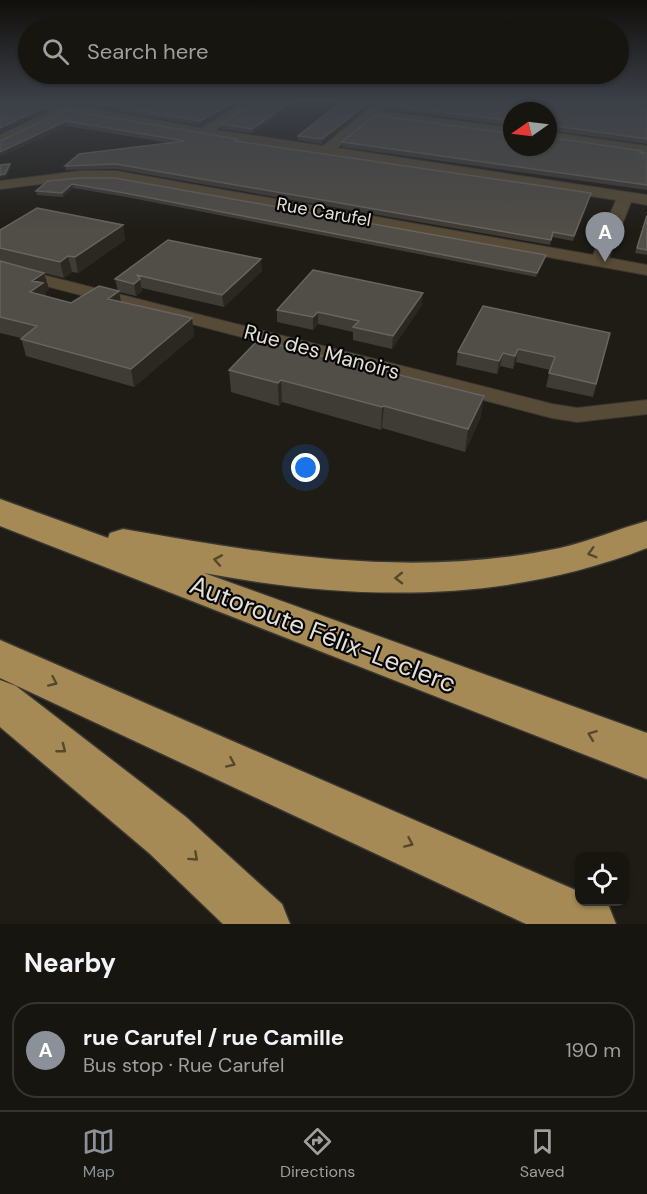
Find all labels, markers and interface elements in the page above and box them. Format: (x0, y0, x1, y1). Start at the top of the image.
search box (18, 18, 629, 84)
icon: search (39, 35, 72, 68)
text: Search here (87, 37, 208, 66)
north arrow (503, 102, 557, 156)
street label: Rue Carufel (275, 192, 373, 232)
pin: A (586, 212, 624, 262)
street label: Rue des Manoirs (241, 318, 403, 386)
your location (291, 453, 320, 482)
one-way arrow (587, 546, 598, 558)
one-way arrow (214, 554, 224, 567)
street label: Autoroute Félix-Leclerc (185, 567, 461, 701)
one-way arrow (394, 572, 403, 584)
one-way arrow (47, 675, 58, 687)
one-way arrow (587, 730, 598, 743)
one-way arrow (55, 742, 66, 753)
one-way arrow (224, 755, 235, 767)
one-way arrow (402, 836, 413, 848)
one-way arrow (188, 850, 198, 861)
map controls (575, 852, 629, 906)
button: locate (575, 852, 629, 906)
text: Nearby (24, 946, 116, 980)
text: rue Carufel / rue Camille (83, 1023, 344, 1052)
text: A (38, 1037, 53, 1063)
text: 190 m (565, 1037, 621, 1063)
text: Bus stop · Rue Carufel (83, 1052, 284, 1078)
tab: Map (82, 1125, 115, 1182)
tab: Directions (280, 1125, 355, 1182)
tab: Saved (520, 1125, 565, 1182)

